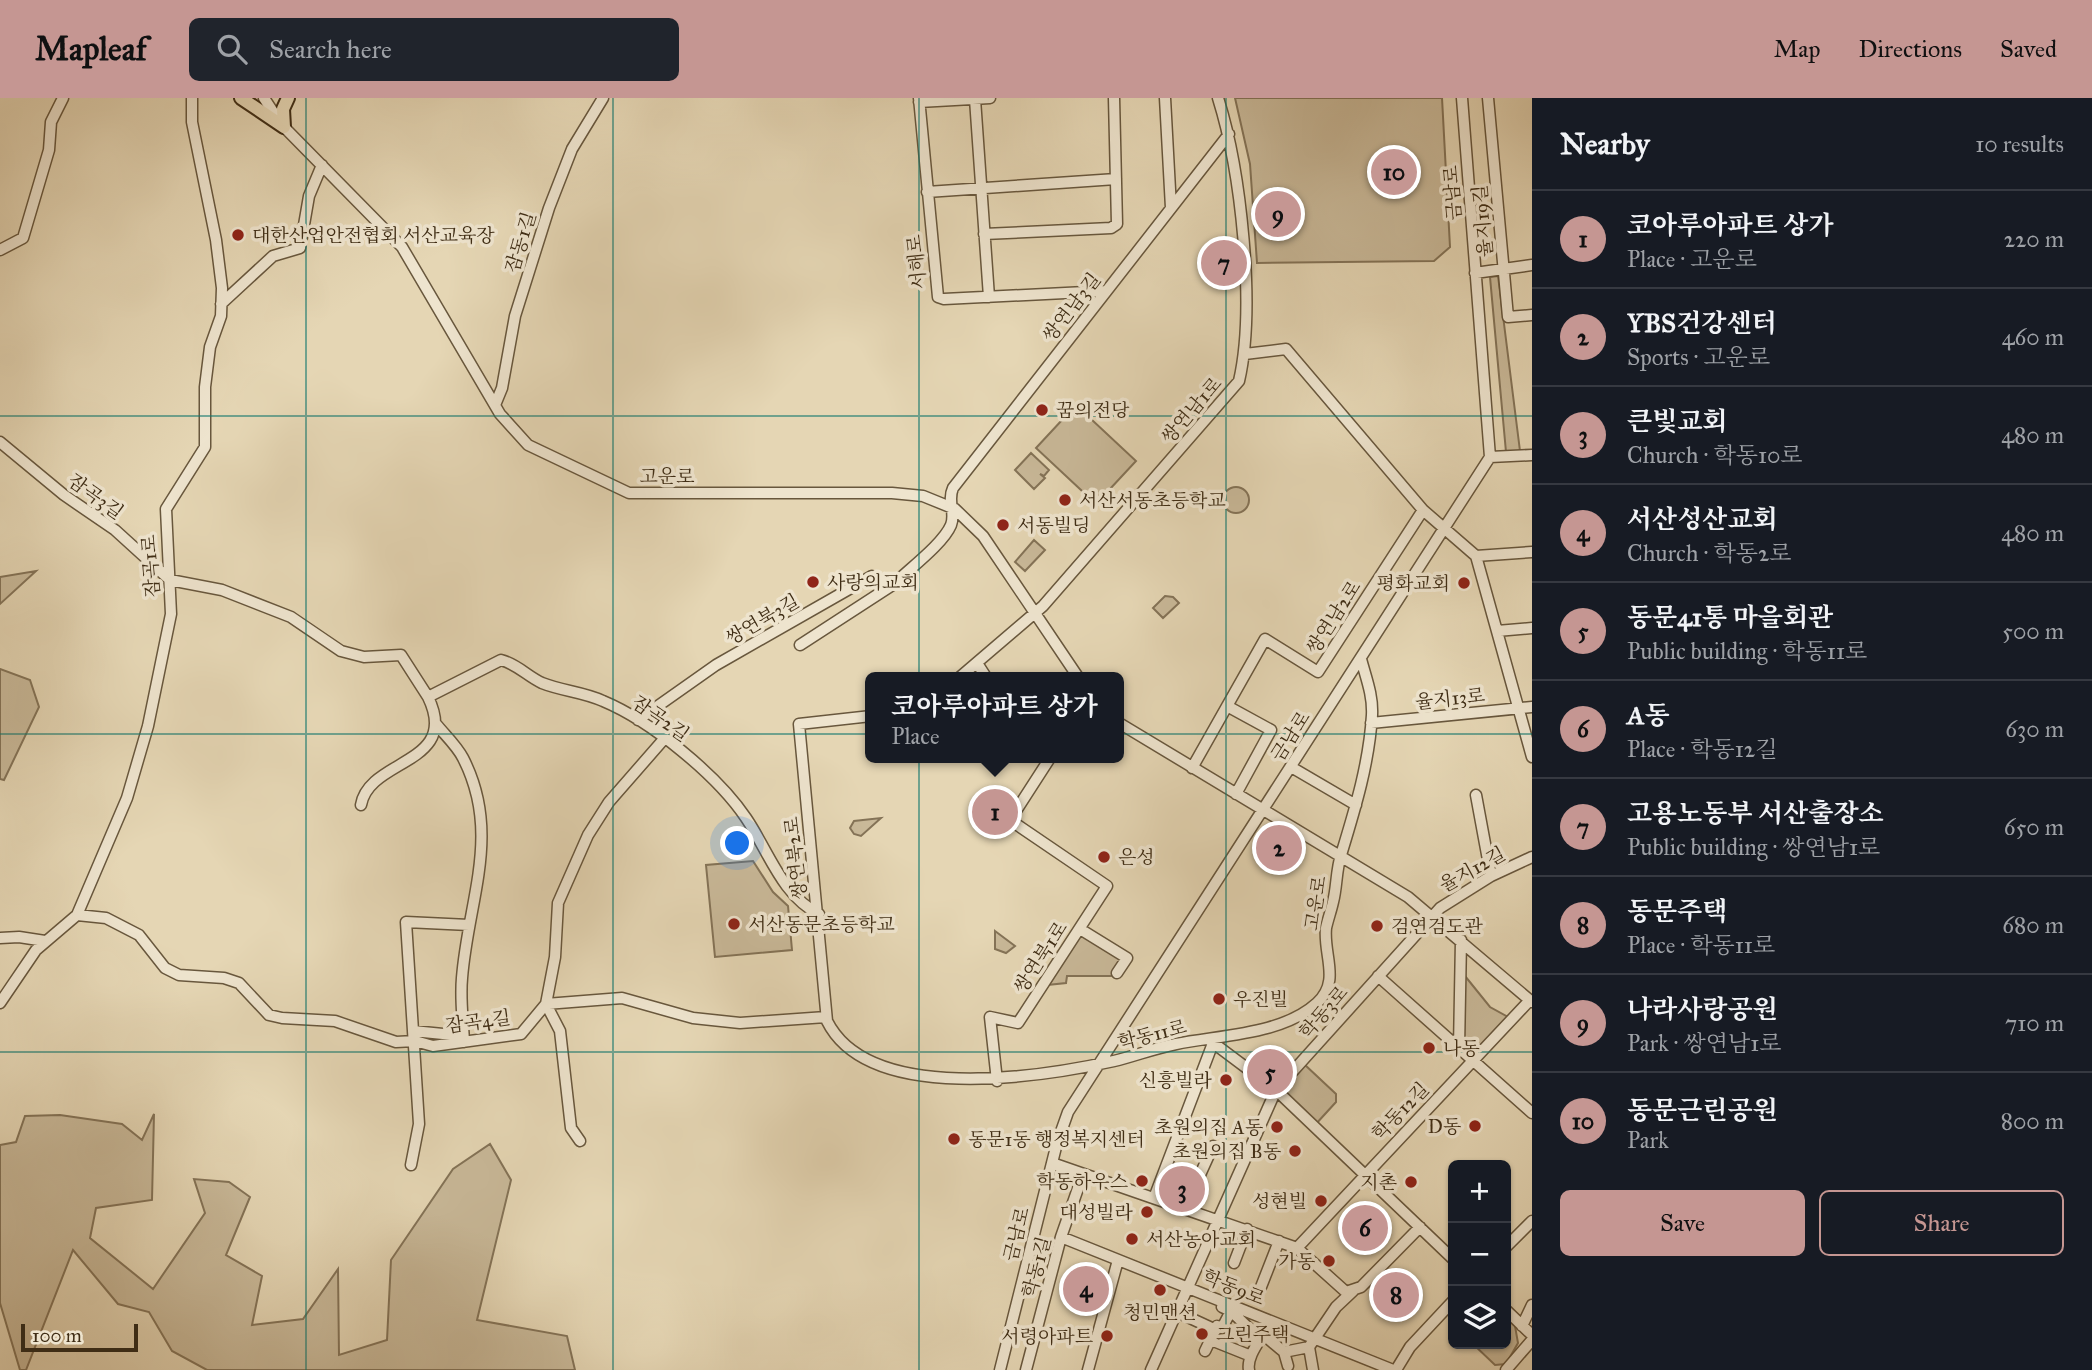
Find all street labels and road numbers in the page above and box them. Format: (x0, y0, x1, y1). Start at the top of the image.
street label: 금남로 (1439, 165, 1466, 221)
street label: 율지19길 (1468, 184, 1497, 258)
street label: 잠동1길 (500, 209, 541, 275)
street label: 서해로 (902, 233, 931, 291)
street label: 쌍연남3길 (1037, 268, 1105, 346)
street label: 쌍연남1로 (1156, 372, 1227, 448)
street label: 고운로 (639, 465, 695, 488)
street label: 잠곡3길 (64, 469, 128, 524)
street label: 잠곡1로 (137, 534, 164, 598)
street label: 쌍연남2로 (1301, 576, 1366, 658)
street label: 쌍연북3길 (721, 589, 803, 650)
street label: 율지13로 (1414, 683, 1486, 714)
street label: 잠곡2길 (628, 691, 694, 746)
street label: 금남로 (1266, 707, 1315, 766)
street label: 쌍연북2로 (780, 816, 811, 900)
street label: 율지12길 (1435, 842, 1509, 897)
street label: 고운로 (1300, 874, 1331, 932)
street label: 쌍연북1로 (1009, 917, 1072, 997)
street label: 학동3로 (1294, 981, 1353, 1044)
street label: 잠곡4길 (444, 1006, 512, 1037)
street label: 학동11로 (1115, 1015, 1189, 1054)
street label: 학동12길 (1367, 1077, 1434, 1145)
street label: 금남로 (999, 1205, 1034, 1264)
street label: 학동1길 (1017, 1234, 1056, 1300)
street label: 학동9로 (1199, 1265, 1268, 1310)

